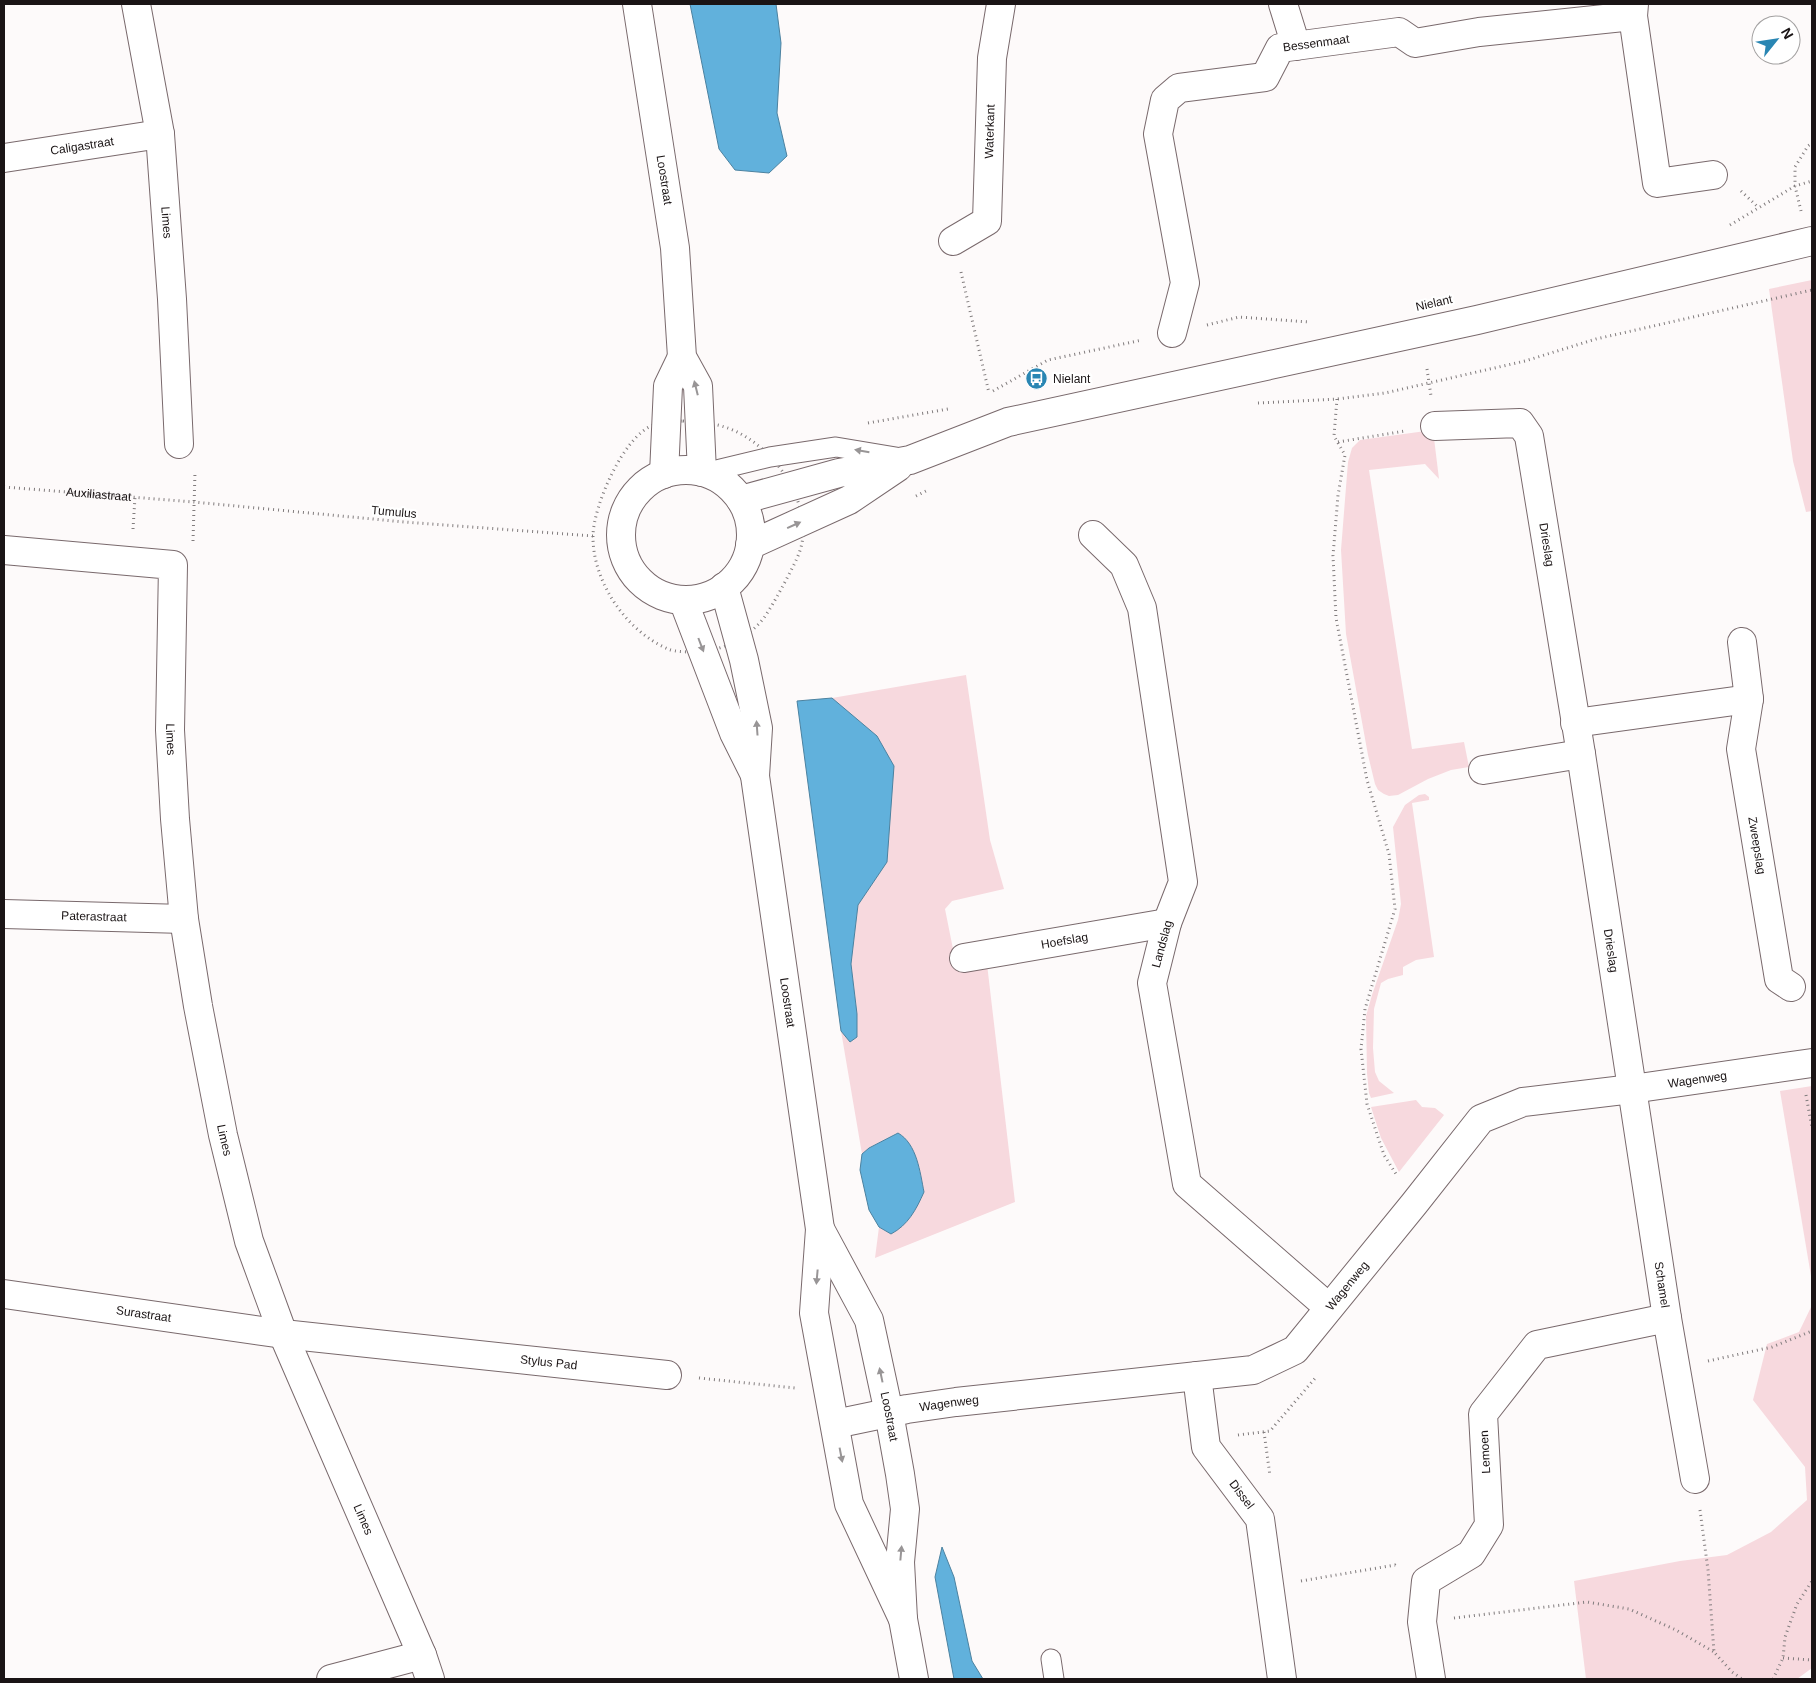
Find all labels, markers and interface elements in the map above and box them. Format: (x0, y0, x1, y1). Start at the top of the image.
north arrow (1751, 15, 1801, 65)
text: N (1778, 25, 1797, 42)
street label: Bessenmaat (1282, 32, 1351, 55)
street label: Waterkant (982, 103, 998, 159)
street label: Caligastraat (49, 134, 115, 158)
street label: Loostraat (654, 154, 675, 206)
street label: Limes (158, 206, 175, 239)
street label: Nielant (1414, 292, 1454, 314)
bus stop icon: Nielant (1025, 367, 1049, 391)
place label: Nielant (1053, 372, 1091, 386)
one-way arrow (692, 380, 700, 395)
one-way arrow (854, 447, 870, 455)
street label: Auxiliastraat (66, 485, 133, 504)
street label: Tumulus (371, 503, 417, 521)
one-way arrow (787, 520, 802, 529)
street label: Drieslag (1536, 522, 1557, 568)
one-way arrow (697, 638, 705, 653)
one-way arrow (753, 719, 761, 735)
street label: Limes (163, 723, 178, 756)
street label: Zweepslag (1745, 816, 1769, 875)
street label: Paterastraat (61, 909, 128, 924)
street label: Landslag (1149, 919, 1175, 969)
street label: Drieslag (1601, 928, 1621, 973)
street label: Hoefslag (1040, 930, 1089, 952)
street label: Loostraat (777, 977, 798, 1029)
street label: Wagenweg (1667, 1068, 1728, 1091)
street label: Limes (214, 1123, 235, 1157)
street label: Wagenweg (1323, 1258, 1372, 1313)
street label: Schamel (1651, 1261, 1672, 1309)
one-way arrow (812, 1270, 820, 1286)
street label: Surastraat (115, 1303, 173, 1325)
street label: Stylus Pad (519, 1352, 578, 1372)
one-way arrow (877, 1368, 885, 1383)
street label: Loostraat (878, 1390, 901, 1443)
street label: Wagenweg (918, 1393, 979, 1414)
street label: Lemoen (1477, 1430, 1493, 1474)
one-way arrow (837, 1447, 845, 1463)
street label: Dissel (1226, 1477, 1257, 1512)
street label: Limes (351, 1502, 376, 1537)
one-way arrow (897, 1545, 905, 1561)

